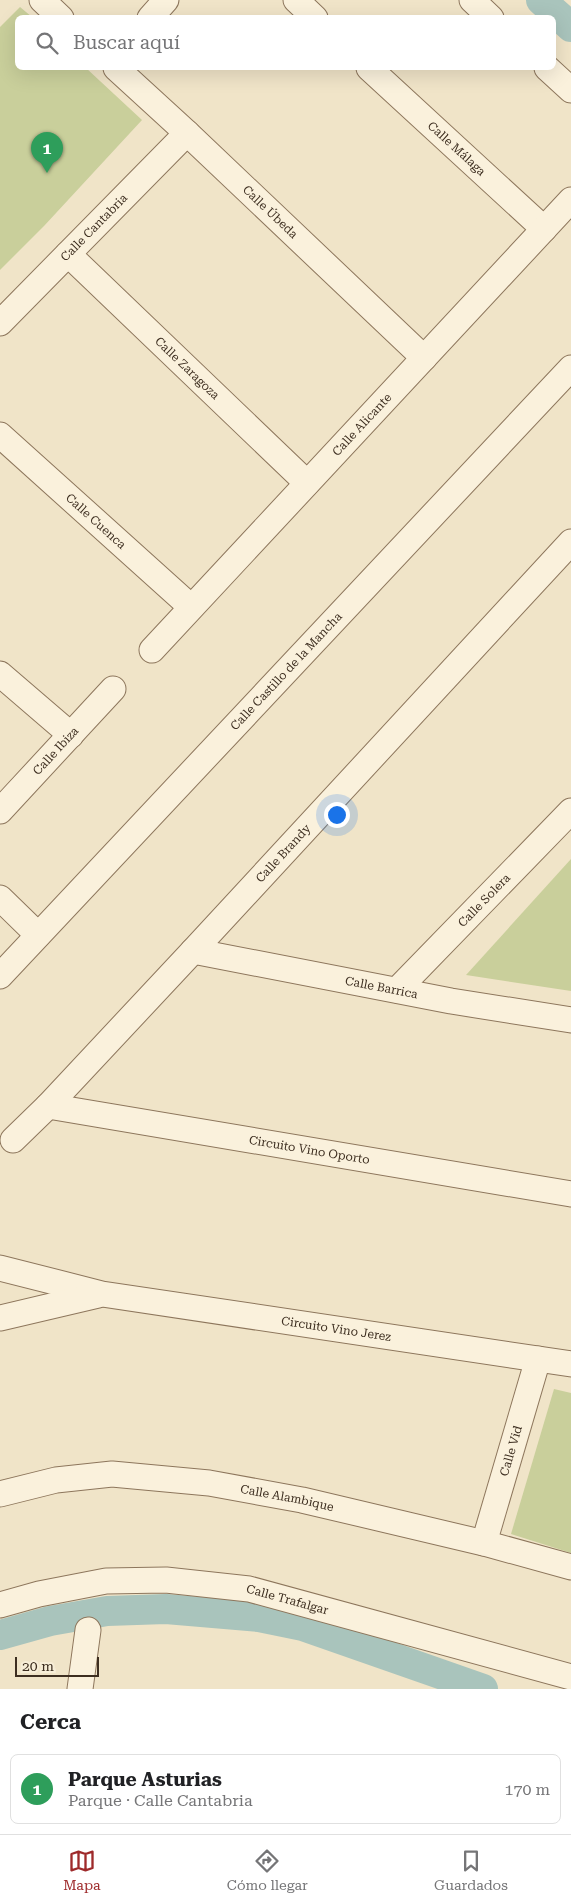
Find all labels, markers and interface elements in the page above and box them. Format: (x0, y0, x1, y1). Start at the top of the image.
search box (15, 15, 556, 70)
icon: search (33, 29, 61, 57)
text: Buscar aquí (73, 31, 180, 54)
street label: Calle Málaga (425, 119, 489, 179)
pin: 1 (31, 132, 63, 173)
street label: Calle Úbeda (240, 183, 301, 242)
street label: Calle Cantabria (58, 191, 131, 264)
street label: Calle Zaragoza (152, 334, 223, 402)
street label: Calle Alicante (329, 390, 395, 459)
street label: Calle Cuenca (63, 491, 129, 552)
street label: Calle Castillo de la Mancha (228, 609, 345, 733)
street label: Calle Ibiza (30, 724, 82, 778)
your location (324, 802, 350, 828)
street label: Calle Brandy (253, 821, 314, 885)
street label: Calle Solera (455, 870, 513, 930)
street label: Calle Barrica (344, 974, 419, 1001)
street label: Circuito Vino Oporto (248, 1133, 371, 1167)
street label: Circuito Vino Jerez (280, 1314, 392, 1344)
street label: Calle Vid (497, 1424, 525, 1478)
street label: Calle Alambique (239, 1482, 336, 1514)
street label: Calle Trafalgar (245, 1582, 330, 1617)
scale bar (15, 1654, 99, 1677)
text: 20 m (22, 1658, 54, 1674)
text: Cerca (20, 1710, 81, 1734)
text: Parque Asturias (68, 1768, 222, 1791)
text: 1 (33, 1780, 41, 1799)
text: 170 m (504, 1780, 550, 1799)
text: Parque · Calle Cantabria (68, 1791, 253, 1810)
tab: Mapa (63, 1847, 101, 1893)
tab: Cómo llegar (227, 1847, 308, 1893)
tab: Guardados (434, 1847, 508, 1893)

